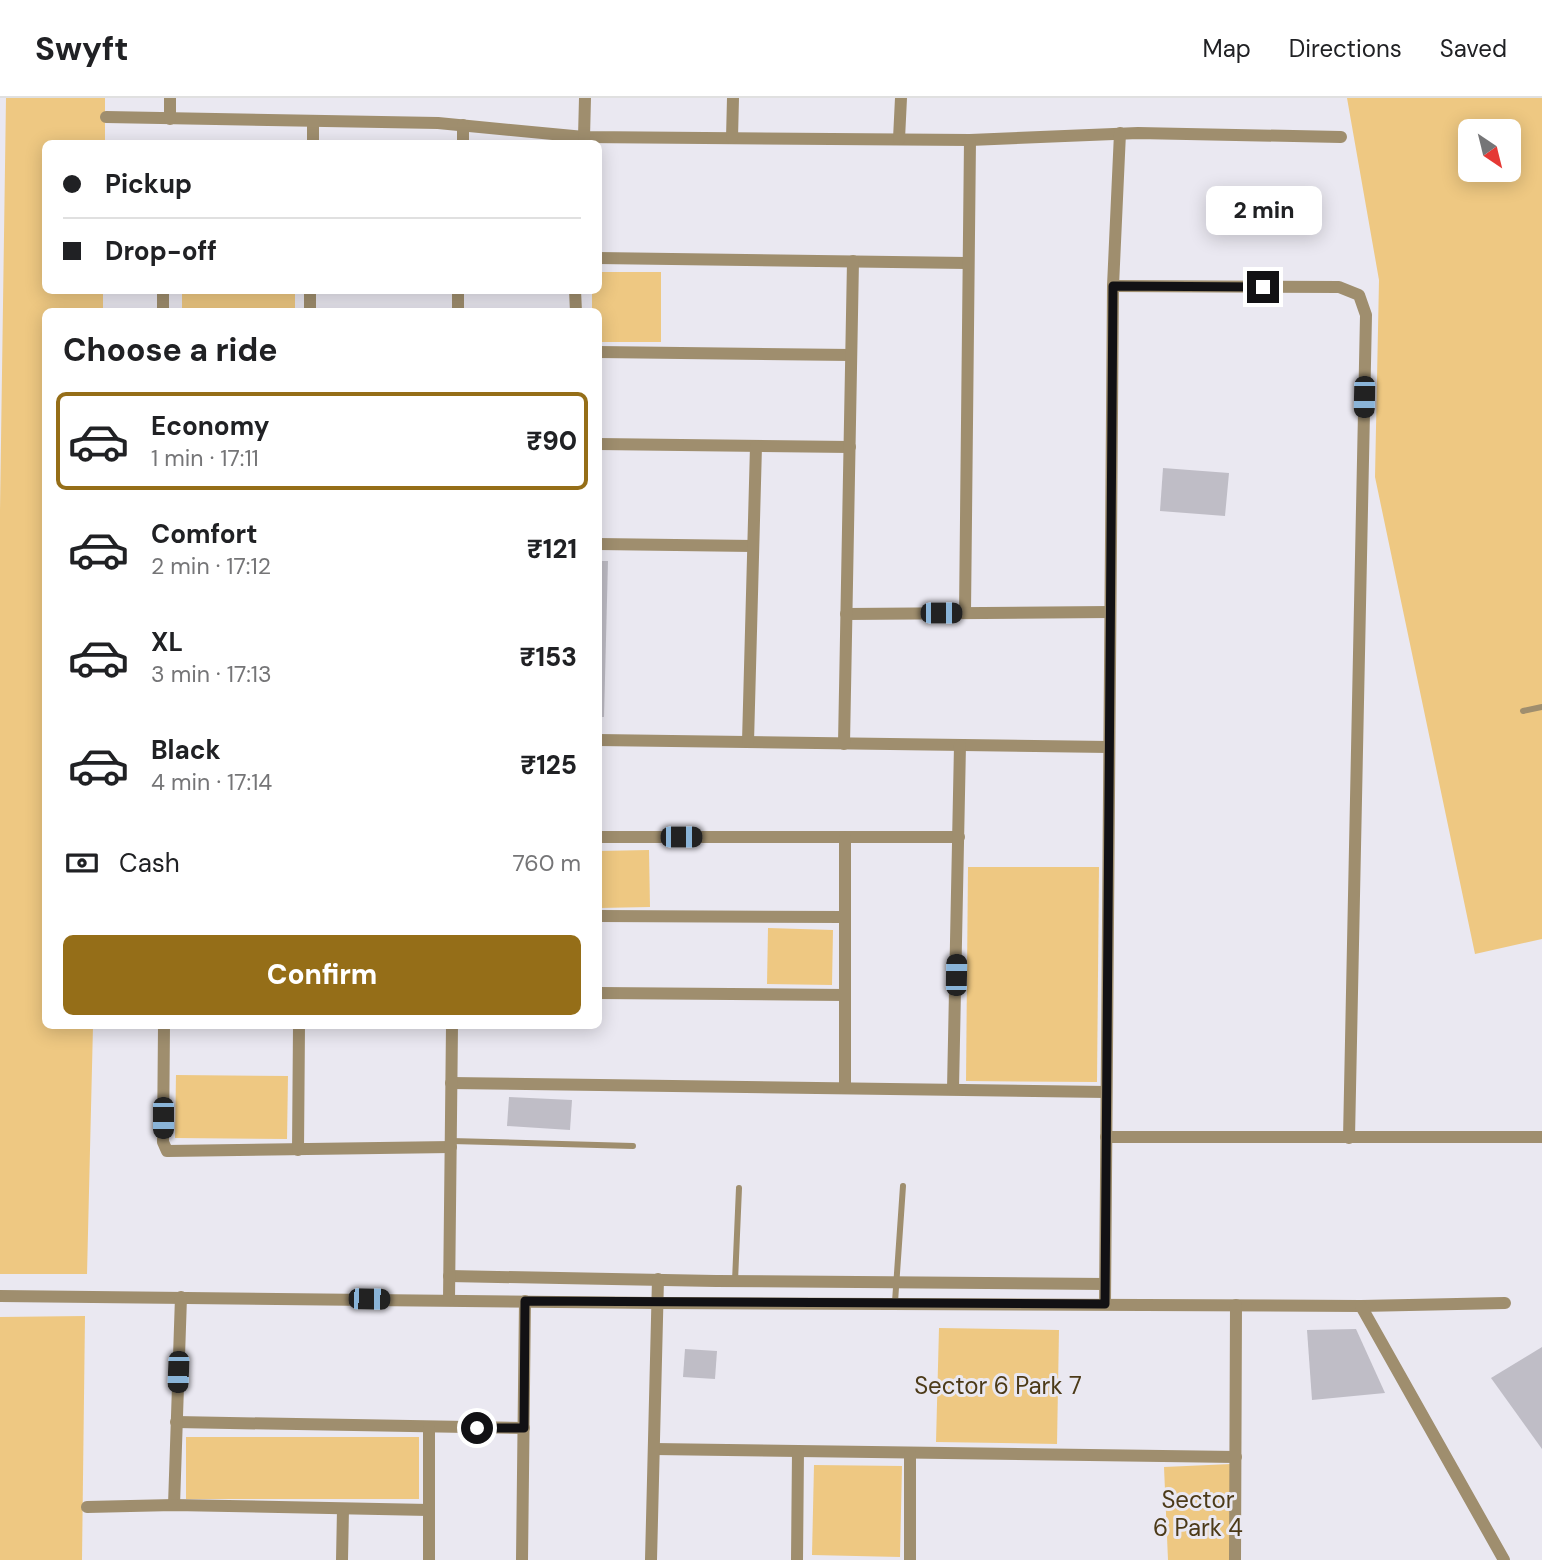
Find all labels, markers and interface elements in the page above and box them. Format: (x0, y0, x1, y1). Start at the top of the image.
text: Swyft (35, 27, 128, 70)
text: Map (1203, 33, 1251, 64)
text: Directions (1289, 33, 1402, 64)
text: Saved (1440, 33, 1507, 64)
north arrow (1458, 119, 1521, 182)
map controls (1458, 119, 1521, 182)
text: Pickup (105, 167, 192, 201)
callout: 2 min (1205, 186, 1321, 234)
text: 2 min (1233, 195, 1295, 225)
text: Drop-off (105, 234, 217, 268)
route end (1247, 271, 1279, 303)
text: Choose a ride (63, 329, 278, 371)
car (1354, 376, 1375, 418)
text: Economy (151, 409, 269, 443)
icon: car (67, 410, 130, 473)
text: ₹90 (526, 424, 577, 458)
text: 1 min · 17:11 (151, 443, 259, 473)
text: Comfort (151, 517, 257, 551)
icon: car (67, 518, 130, 581)
text: ₹121 (527, 532, 577, 566)
text: 2 min · 17:12 (151, 551, 271, 581)
car (921, 603, 963, 624)
text: XL (151, 625, 183, 659)
icon: car (67, 626, 130, 689)
text: ₹153 (520, 640, 577, 674)
text: 3 min · 17:13 (151, 659, 272, 689)
text: Black (151, 733, 221, 767)
icon: car (67, 734, 130, 797)
text: ₹125 (520, 748, 577, 782)
text: 4 min · 17:14 (151, 767, 272, 797)
car (661, 827, 703, 848)
icon: cash (63, 844, 101, 882)
text: Cash (119, 846, 180, 880)
text: 760 m (513, 848, 581, 878)
button: Confirm (63, 935, 581, 1015)
car (946, 954, 967, 996)
car (153, 1097, 174, 1139)
car (348, 1288, 391, 1310)
car (167, 1351, 190, 1393)
park label: Sector 6 Park 7 (914, 1370, 1082, 1401)
route start (461, 1412, 493, 1444)
park label: Sector 6 Park 4 (1153, 1484, 1243, 1543)

